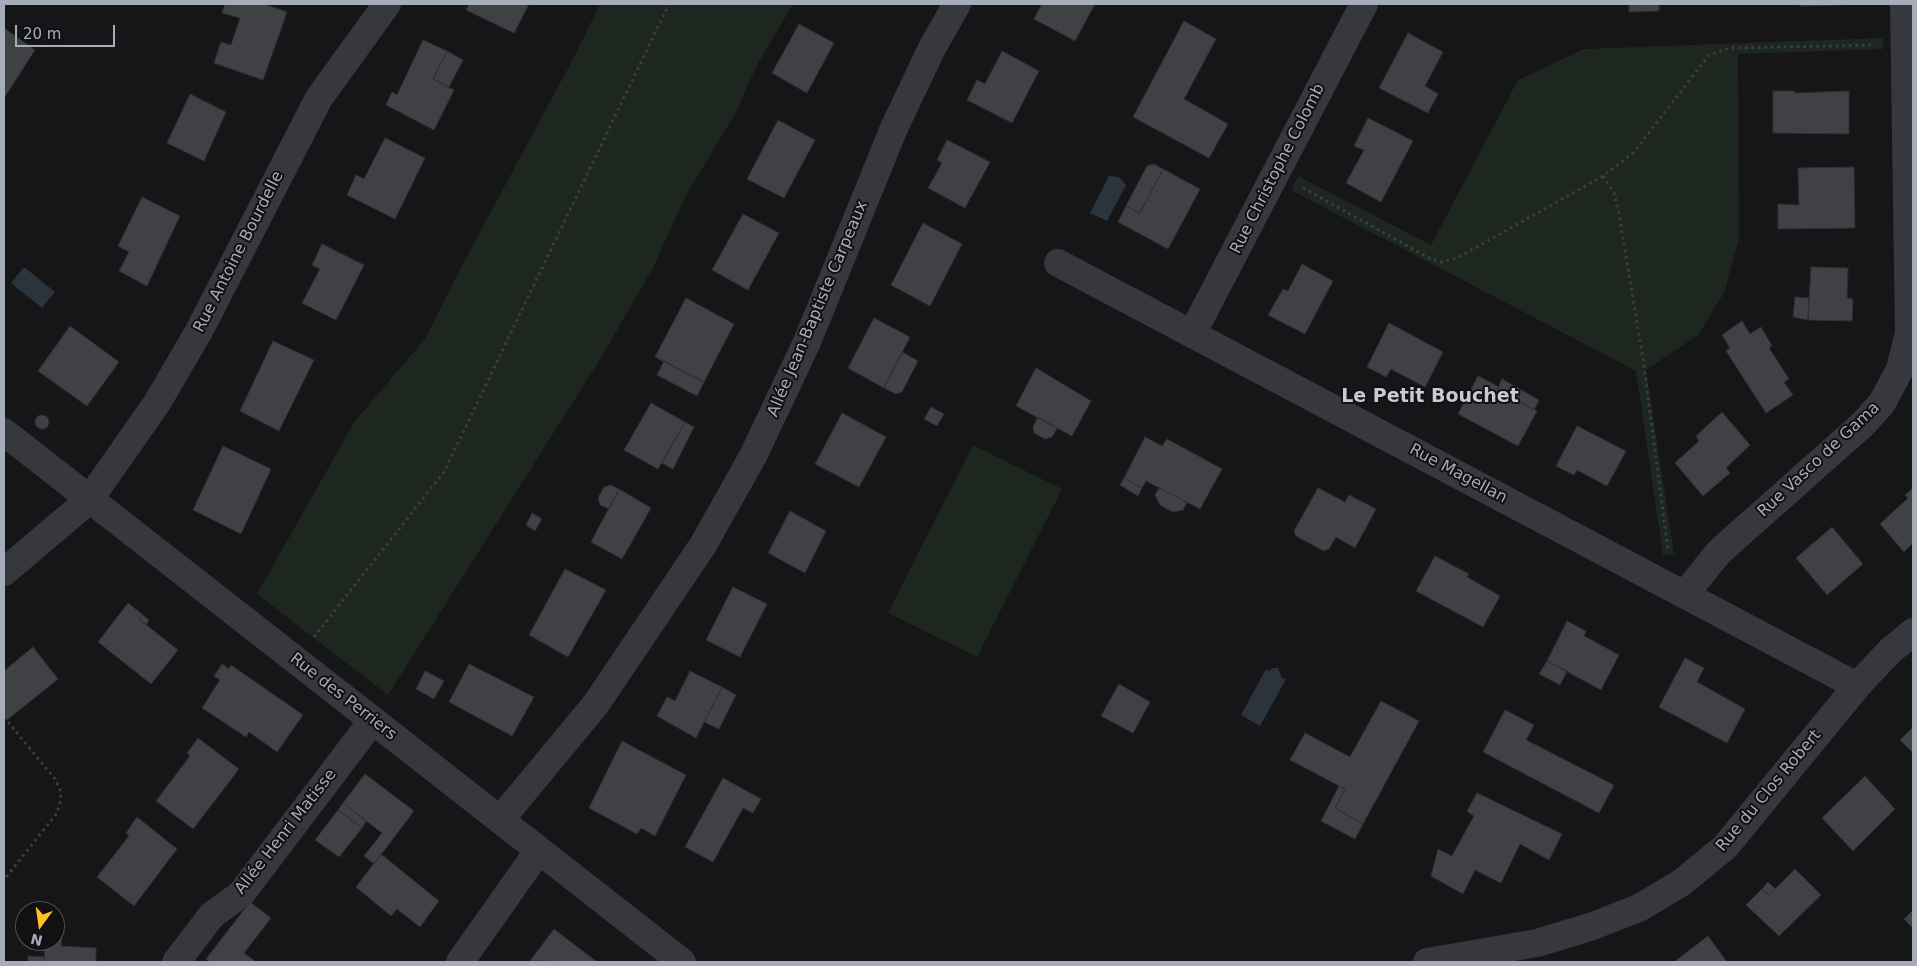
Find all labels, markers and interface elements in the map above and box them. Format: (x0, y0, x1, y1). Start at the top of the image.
scale bar (18, 15, 118, 47)
text: 20 m (23, 25, 61, 43)
street label: Rue Christophe Colomb (1227, 81, 1329, 257)
street label: Rue Antoine Bourdelle (190, 168, 288, 336)
street label: Allée Jean-Baptiste Carpeaux (764, 198, 872, 420)
district label: Le Petit Bouchet (1341, 386, 1519, 408)
street label: Rue Vasco de Gama (1754, 399, 1884, 521)
street label: Rue Magellan (1406, 440, 1510, 508)
street label: Rue des Perriers (286, 649, 400, 745)
street label: Rue du Clos Robert (1713, 726, 1825, 856)
street label: Allée Henri Matisse (231, 766, 341, 898)
north arrow (15, 901, 65, 951)
text: N (29, 930, 44, 949)

